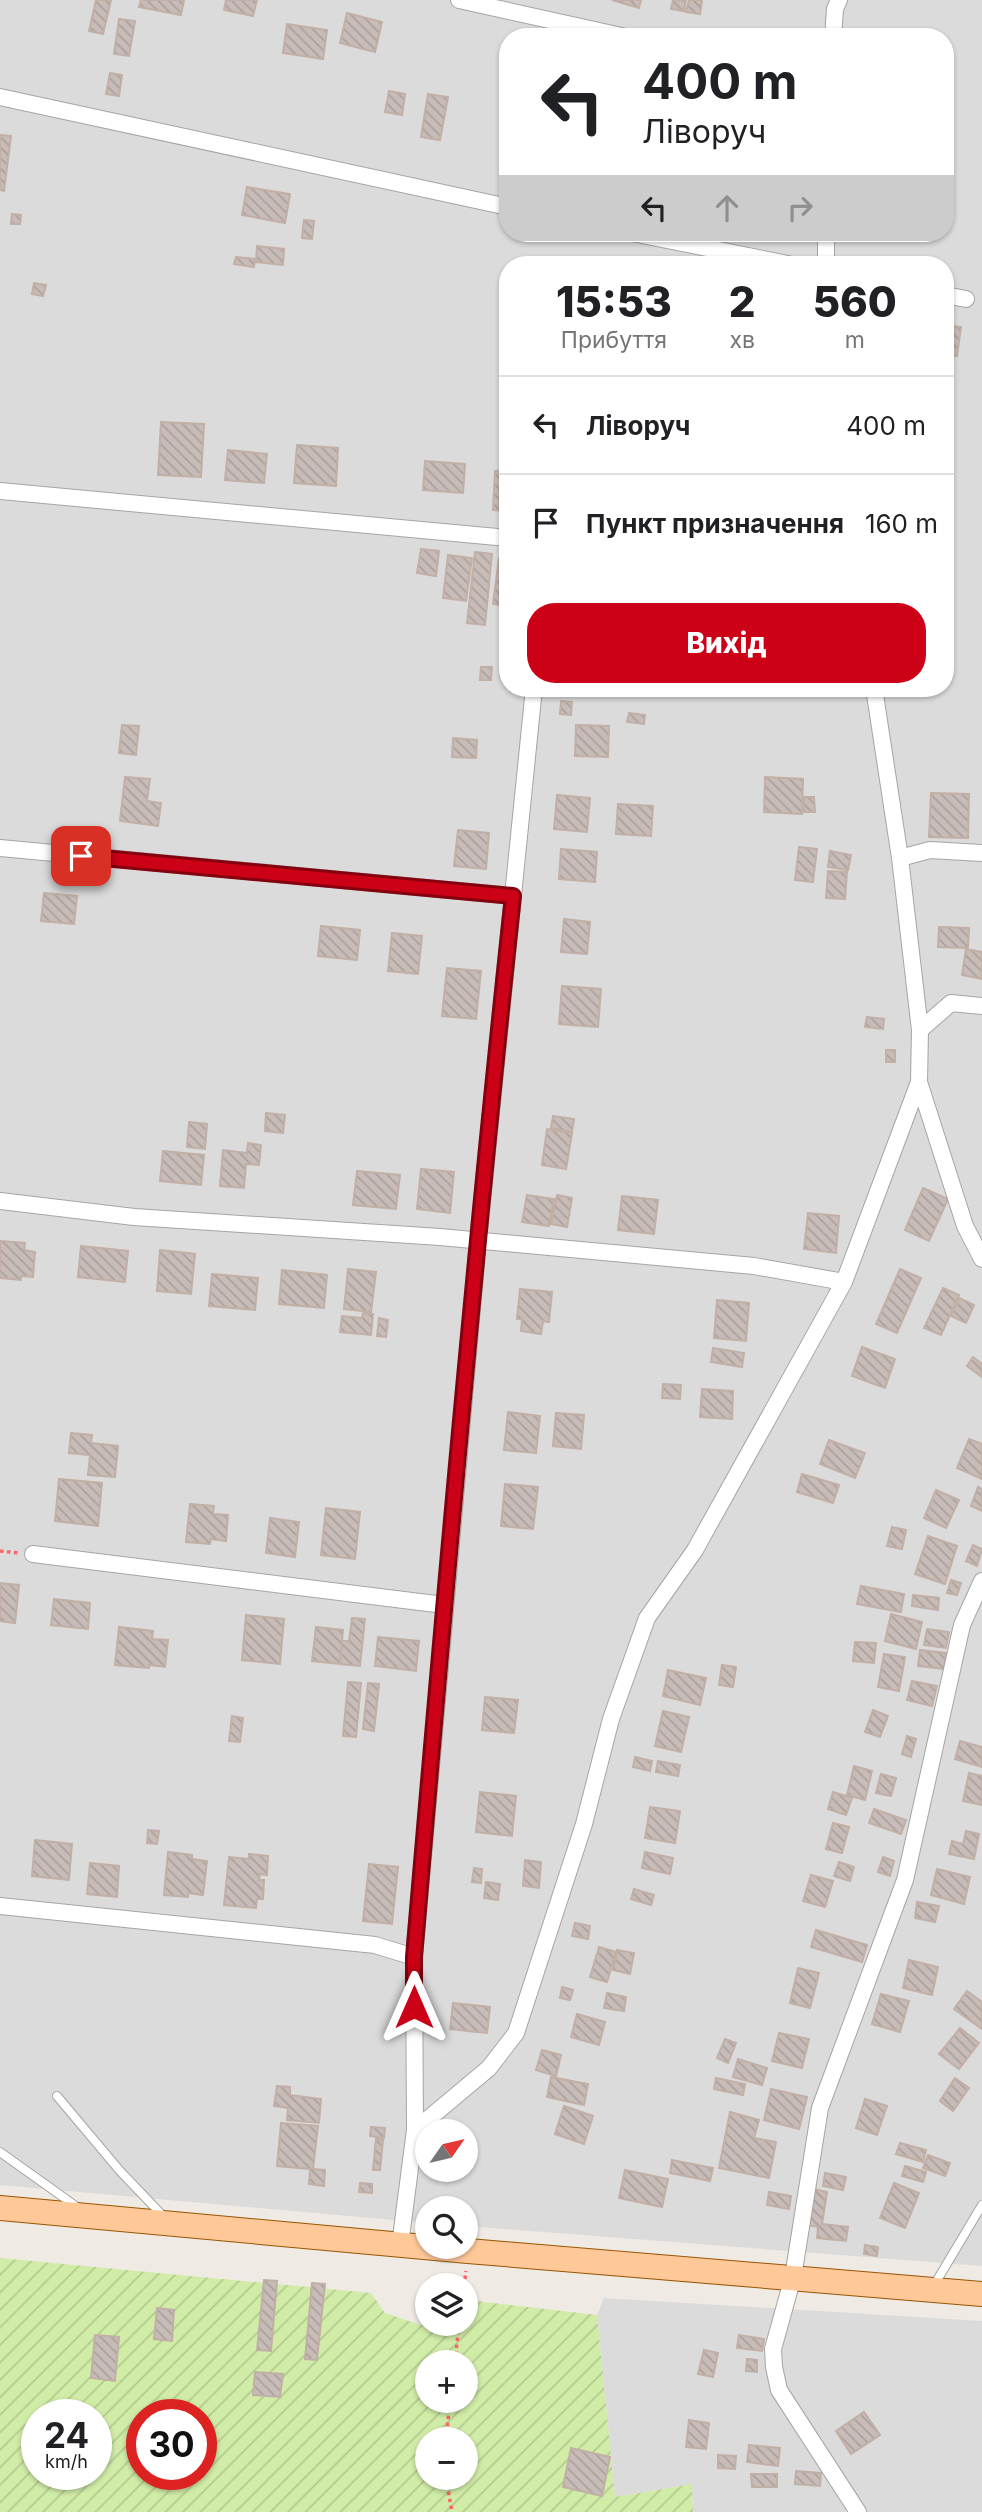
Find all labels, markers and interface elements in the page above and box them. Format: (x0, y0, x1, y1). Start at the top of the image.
text: 400 m (642, 52, 798, 111)
icon: left (527, 56, 618, 147)
text: Ліворуч (642, 112, 766, 151)
icon: left (635, 189, 673, 227)
icon: ahead (708, 189, 746, 227)
icon: right (781, 189, 819, 227)
text: 15:53 (556, 276, 672, 327)
text: 2 (729, 276, 756, 327)
text: 560 (813, 276, 897, 327)
text: Прибуття (561, 326, 667, 354)
text: хв (729, 326, 755, 354)
text: m (845, 326, 865, 354)
icon: left (527, 406, 565, 444)
text: Ліворуч (586, 410, 690, 441)
text: 400 m (846, 410, 926, 441)
icon: arrive (527, 504, 565, 542)
text: Пункт призначення (586, 508, 844, 539)
text: 160 m (865, 508, 938, 539)
button: Вихід (527, 603, 926, 683)
pin (51, 826, 111, 886)
icon: arrive (62, 837, 100, 875)
position arrow (377, 1970, 451, 2044)
north arrow (415, 2119, 478, 2182)
map controls (415, 2119, 478, 2490)
button: search (415, 2196, 478, 2259)
button: layers (415, 2273, 478, 2336)
button: + (415, 2350, 478, 2413)
speed limit sign: 30 (126, 2399, 217, 2490)
text: 24 (44, 2414, 89, 2456)
button: − (415, 2427, 478, 2490)
text: km/h (45, 2451, 88, 2472)

